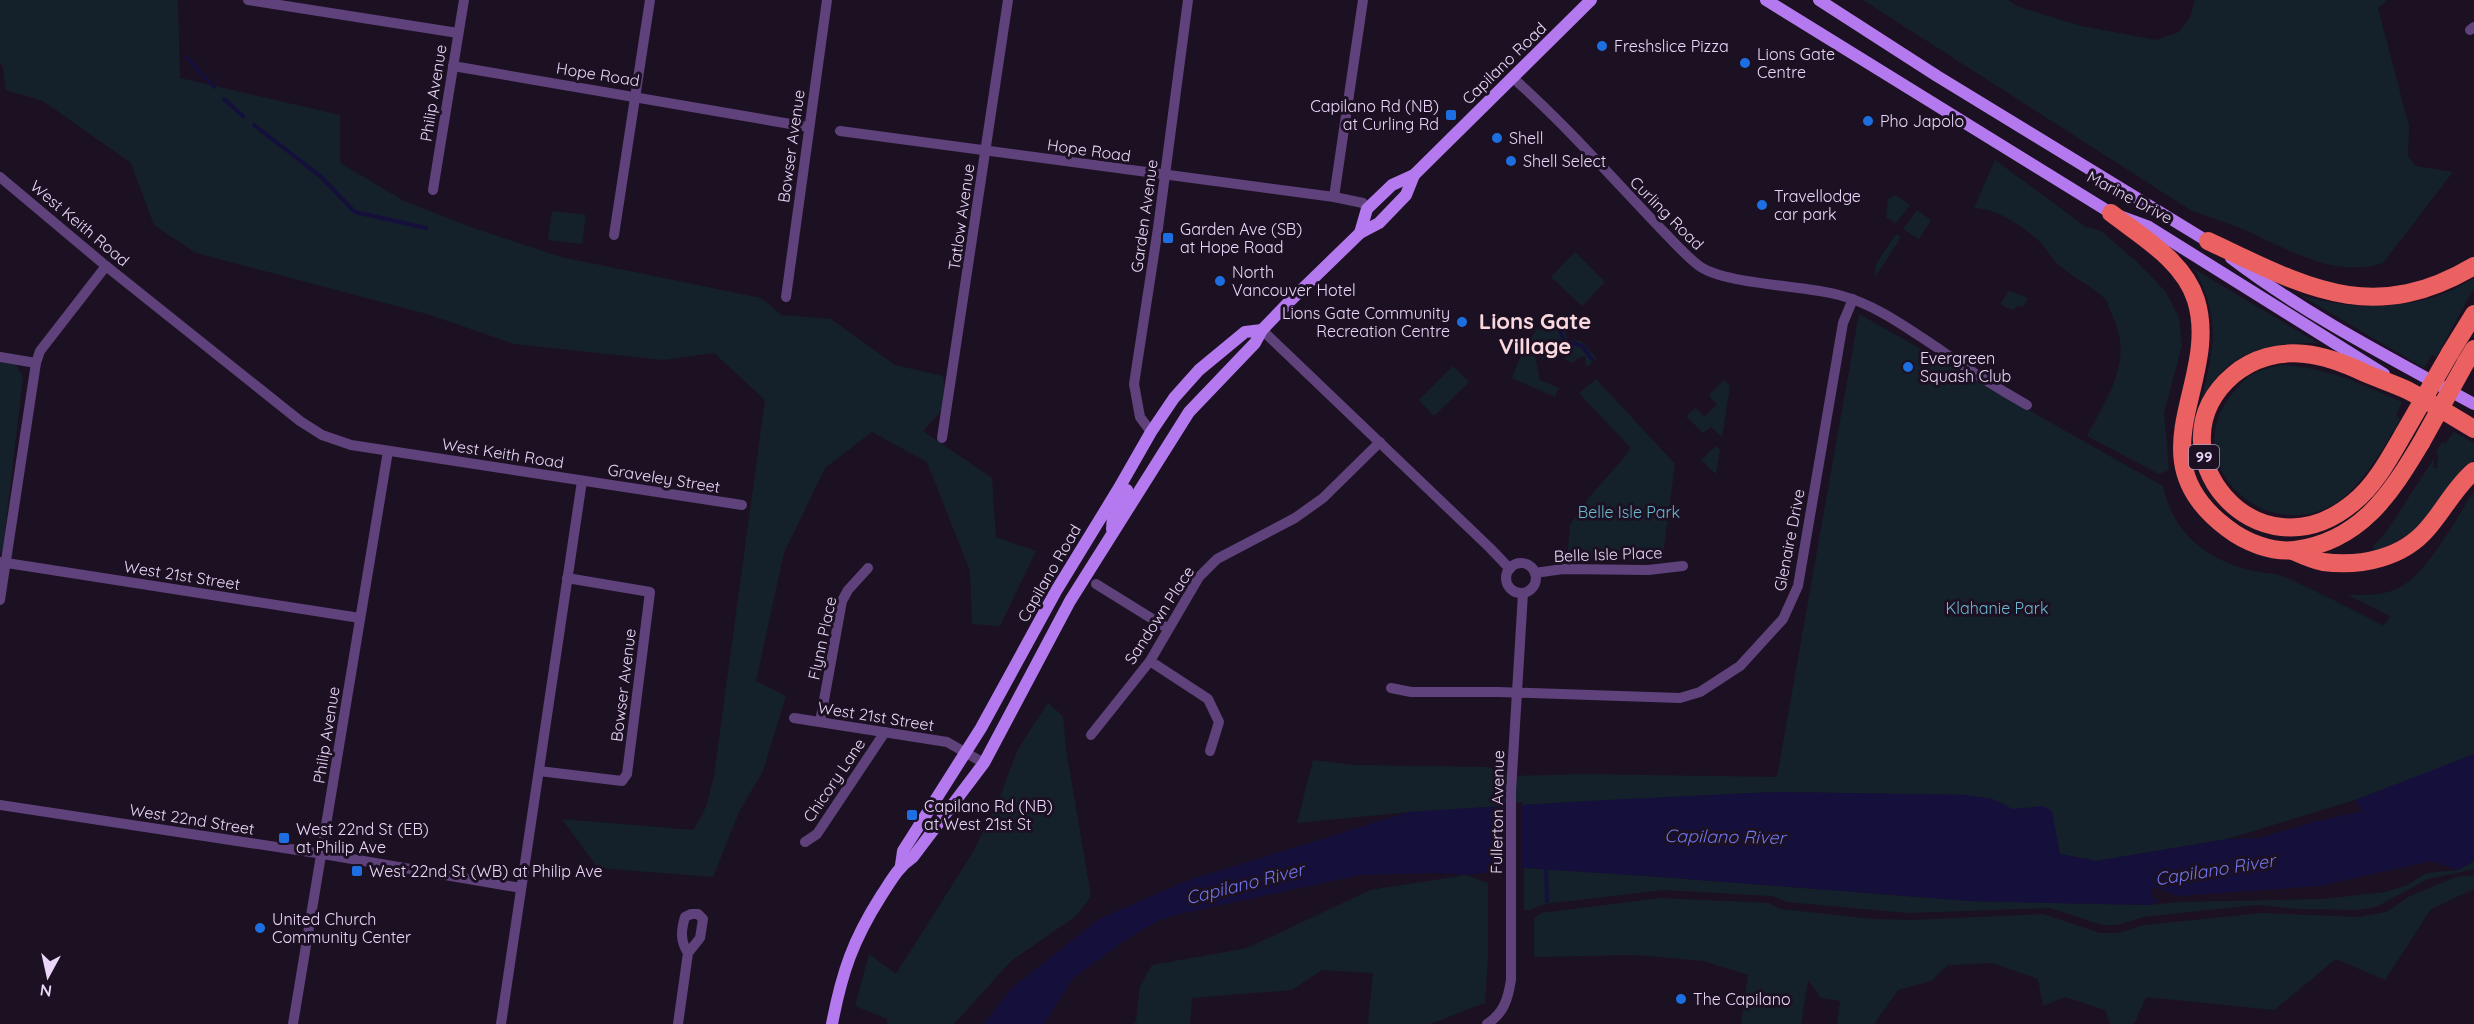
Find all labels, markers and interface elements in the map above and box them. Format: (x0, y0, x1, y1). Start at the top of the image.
street label: Capilano Road (1458, 18, 1550, 108)
place label: Freshslice Pizza (1614, 36, 1729, 56)
marker: Freshslice Pizza (1595, 39, 1609, 53)
street label: Philip Avenue (415, 43, 451, 143)
place label: Lions Gate Centre (1757, 44, 1835, 82)
marker: Lions Gate Centre (1738, 56, 1752, 70)
street label: Hope Road (555, 58, 641, 90)
street label: Bowser Avenue (773, 88, 809, 204)
place label: Capilano Rd (NB) at Curling Rd (1310, 96, 1439, 134)
marker: Capilano Rd (NB) at Curling Rd (1444, 108, 1458, 122)
place label: Pho Japolo (1880, 111, 1964, 131)
marker: Pho Japolo (1861, 114, 1875, 128)
place label: Shell (1509, 128, 1543, 148)
marker: Shell (1490, 131, 1504, 145)
street label: Hope Road (1046, 134, 1132, 166)
place label: Shell Select (1523, 151, 1606, 171)
marker: Shell Select (1504, 154, 1518, 168)
street label: Garden Avenue (1126, 158, 1162, 274)
street label: Tatlow Avenue (944, 162, 978, 272)
street label: Marine Drive (2084, 166, 2176, 228)
street label: Curling Road (1626, 172, 1708, 254)
street label: West Keith Road (26, 176, 134, 270)
place label: Travellodge car park (1774, 186, 1861, 224)
marker: Travellodge car park (1755, 198, 1769, 212)
place label: Garden Ave (SB) at Hope Road (1180, 219, 1302, 257)
marker: Garden Ave (SB) at Hope Road (1161, 231, 1175, 245)
place label: North Vancouver Hotel (1232, 262, 1356, 300)
marker: North Vancouver Hotel (1213, 274, 1227, 288)
place label: Lions Gate Community Recreation Centre (1282, 303, 1450, 341)
district label: Lions Gate Village (1479, 307, 1591, 360)
marker: Lions Gate Community Recreation Centre (1455, 315, 1469, 329)
place label: Evergreen Squash Club (1920, 348, 2011, 386)
marker: Evergreen Squash Club (1901, 360, 1915, 374)
street label: West Keith Road (441, 433, 565, 473)
road number: 99 (2189, 445, 2219, 469)
street label: Graveley Street (606, 459, 722, 497)
street label: Glenaire Drive (1769, 487, 1809, 593)
park label: Belle Isle Park (1578, 502, 1680, 522)
street label: Capilano Road (1013, 521, 1085, 625)
street label: Belle Isle Place (1553, 542, 1663, 566)
street label: West 21st Street (122, 556, 242, 594)
street label: Sandown Place (1120, 562, 1198, 668)
street label: Flynn Place (803, 594, 841, 682)
park label: Klahanie Park (1946, 598, 2048, 618)
street label: Bowser Avenue (606, 627, 640, 743)
street label: Philip Avenue (308, 685, 344, 785)
street label: West 21st Street (816, 697, 936, 735)
street label: Chicory Lane (799, 734, 869, 826)
street label: Fullerton Avenue (1486, 750, 1508, 874)
place label: Capilano Rd (NB) at West 21st St (924, 796, 1053, 834)
street label: West 22nd Street (128, 799, 256, 839)
marker: Capilano Rd (NB) at West 21st St (905, 808, 919, 822)
place label: West 22nd St (EB) at Philip Ave (296, 819, 429, 857)
water label: Capilano River (1664, 824, 1788, 849)
marker: West 22nd St (EB) at Philip Ave (277, 831, 291, 845)
water label: Capilano River (2153, 848, 2279, 890)
water label: Capilano River (1183, 857, 1308, 909)
place label: West 22nd St (WB) at Philip Ave (369, 861, 603, 881)
marker: West 22nd St (WB) at Philip Ave (350, 864, 364, 878)
place label: United Church Community Center (272, 909, 411, 947)
marker: United Church Community Center (253, 921, 267, 935)
north arrow (18, 946, 78, 1006)
text: N (39, 980, 53, 1002)
place label: The Capilano (1693, 989, 1791, 1009)
marker: The Capilano (1674, 992, 1688, 1006)

